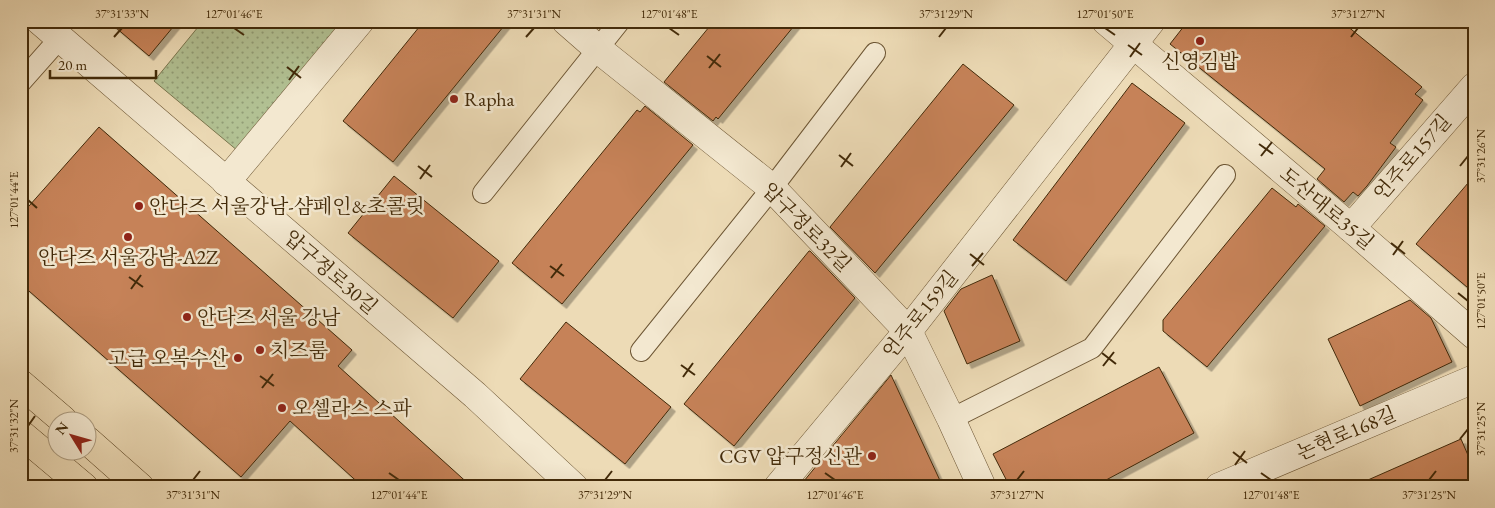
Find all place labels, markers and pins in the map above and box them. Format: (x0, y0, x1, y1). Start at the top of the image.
marker: 신영김밥 (1194, 35, 1206, 47)
place label: 신영김밥 (1161, 48, 1239, 74)
place label: Rapha (464, 86, 515, 112)
marker: Rapha (448, 93, 460, 105)
place label: 안다즈 서울강남-샴페인&초콜릿 (149, 193, 425, 219)
marker: 안다즈 서울강남-샴페인&초콜릿 (133, 200, 145, 212)
marker: 안다즈 서울강남-A2Z (122, 231, 134, 243)
place label: 안다즈 서울강남-A2Z (38, 244, 218, 270)
place label: 안다즈 서울 강남 (197, 304, 341, 330)
marker: 안다즈 서울 강남 (181, 311, 193, 323)
place label: 치즈룸 (270, 337, 328, 363)
marker: 치즈룸 (254, 344, 266, 356)
place label: 고급 오복수산 (108, 345, 229, 371)
marker: 고급 오복수산 (232, 352, 244, 364)
place label: 오셀라스 스파 (292, 395, 413, 421)
marker: 오셀라스 스파 (276, 402, 288, 414)
place label: CGV 압구정신관 (719, 443, 863, 469)
marker: CGV 압구정신관 (866, 450, 878, 462)

